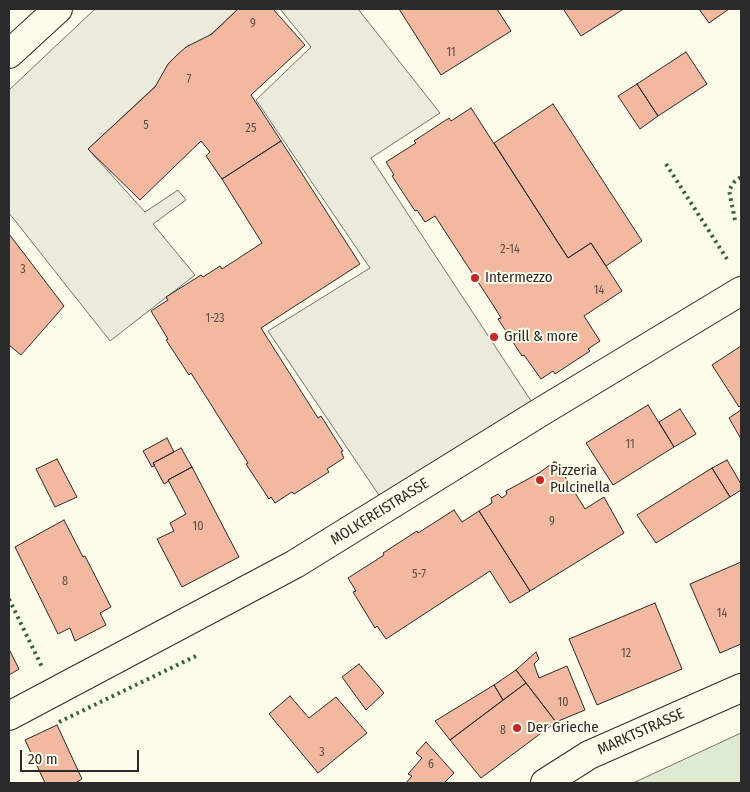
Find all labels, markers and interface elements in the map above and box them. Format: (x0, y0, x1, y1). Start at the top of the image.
house number: 9 (250, 17, 256, 31)
house number: 11 (446, 46, 456, 60)
house number: 7 (187, 73, 191, 87)
house number: 5 (143, 119, 149, 133)
house number: 25 (246, 122, 256, 136)
house number: 2-14 (500, 243, 520, 257)
house number: 3 (20, 263, 26, 277)
place label: Intermezzo (485, 269, 553, 287)
marker: Intermezzo (469, 272, 481, 284)
house number: 14 (594, 284, 604, 298)
house number: 1-23 (205, 312, 225, 326)
place label: Grill & more (504, 328, 578, 346)
marker: Grill & more (488, 331, 500, 343)
house number: 11 (625, 438, 635, 452)
place label: Pizzeria Pulcinella (550, 462, 610, 497)
marker: Pizzeria Pulcinella (534, 474, 546, 486)
street label: MOLKEREISTRASSE (328, 475, 432, 549)
house number: 9 (549, 515, 555, 529)
house number: 10 (193, 520, 203, 534)
house number: 5-7 (412, 568, 426, 582)
house number: 8 (62, 575, 68, 589)
house number: 14 (717, 607, 727, 621)
house number: 12 (621, 647, 631, 661)
house number: 10 (558, 696, 568, 710)
street label: MARKTSTRASSE (595, 705, 687, 759)
place label: Der Grieche (527, 719, 599, 737)
marker: Der Grieche (511, 722, 523, 734)
house number: 8 (500, 724, 506, 738)
scale bar (22, 740, 141, 772)
house number: 3 (319, 746, 325, 760)
text: 20 m (28, 750, 58, 768)
house number: 6 (428, 758, 434, 772)

